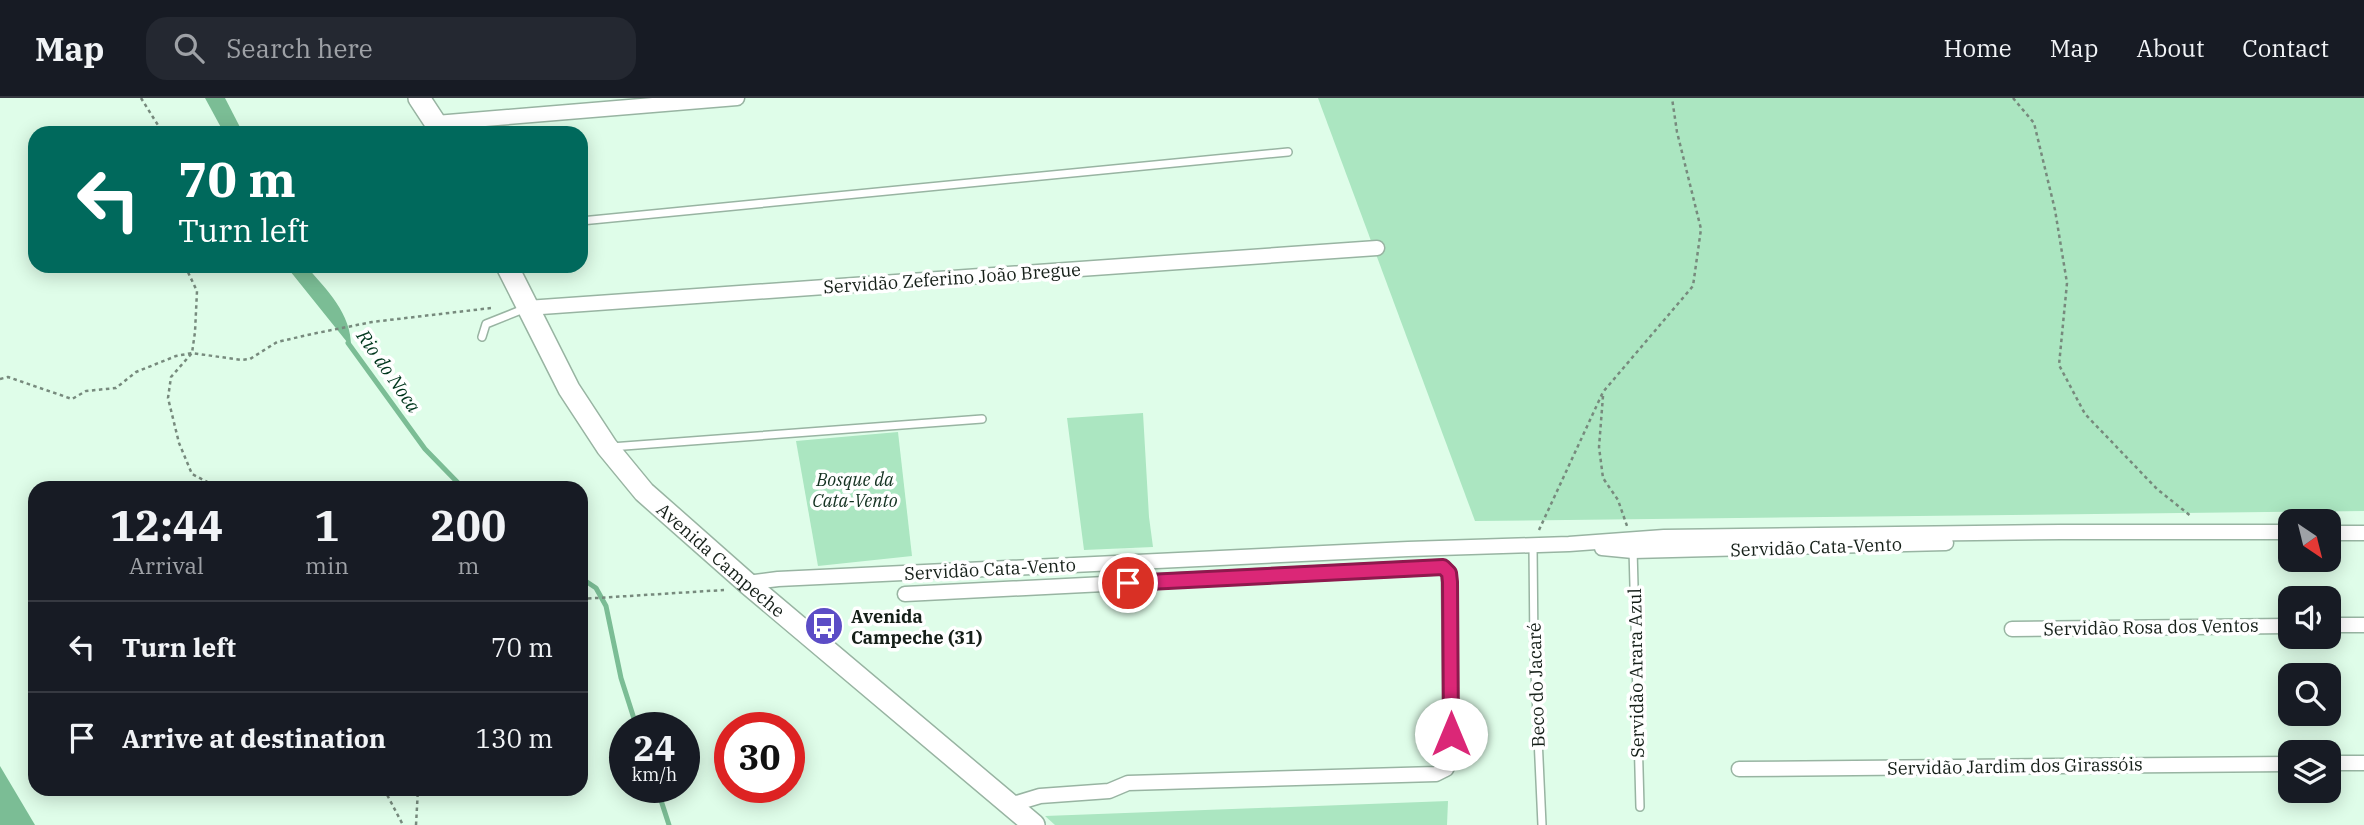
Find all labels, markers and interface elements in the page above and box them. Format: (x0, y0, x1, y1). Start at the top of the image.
search box (146, 17, 636, 80)
text: Map (35, 27, 104, 70)
icon: search (170, 29, 208, 67)
text: Search here (226, 31, 373, 65)
text: Home (1944, 32, 2012, 64)
text: Map (2050, 32, 2098, 64)
text: About (2136, 32, 2204, 64)
text: Contact (2242, 32, 2329, 64)
text: 70 m (178, 147, 296, 210)
icon: left (63, 154, 154, 245)
text: Turn left (178, 209, 309, 251)
street label: Servidão Zeferino João Bregue (822, 258, 1082, 298)
water label: Rio do Noca (351, 324, 427, 418)
park label: Bosque da Cata-Vento (812, 468, 898, 512)
street label: Avenida Campeche (652, 497, 790, 622)
text: 12:44 (110, 498, 223, 553)
text: 1 (314, 498, 340, 553)
text: 200 (431, 498, 506, 553)
north arrow (2278, 509, 2342, 572)
map controls (2278, 509, 2341, 803)
street label: Servidão Cata-Vento (1730, 533, 1902, 561)
text: Arrival (129, 550, 204, 580)
text: min (305, 550, 349, 580)
text: m (457, 550, 479, 580)
street label: Servidão Cata-Vento (904, 553, 1076, 585)
pin (1098, 553, 1158, 613)
icon: arrive (1109, 564, 1147, 602)
button: sound (2278, 586, 2341, 649)
street label: Servidão Arara Azul (1623, 588, 1649, 758)
bus stop icon: Avenida Campeche (31) (803, 605, 845, 647)
place label: Avenida Campeche (31) (851, 605, 982, 649)
street label: Servidão Rosa dos Ventos (2043, 614, 2259, 640)
street label: Beco do Jacaré (1522, 622, 1550, 748)
icon: left (63, 628, 101, 666)
text: Turn left (122, 630, 236, 664)
text: 70 m (491, 630, 553, 664)
button: search (2278, 663, 2341, 726)
position arrow (1414, 697, 1488, 771)
speed limit sign: 30 (714, 712, 805, 803)
icon: arrive (63, 719, 101, 757)
text: Arrive at destination (122, 721, 386, 755)
text: 130 m (475, 721, 553, 755)
text: 24 (633, 725, 676, 771)
button: layers (2278, 740, 2341, 803)
street label: Servidão Jardim dos Girassóis (1887, 752, 2143, 780)
text: km/h (632, 763, 677, 786)

